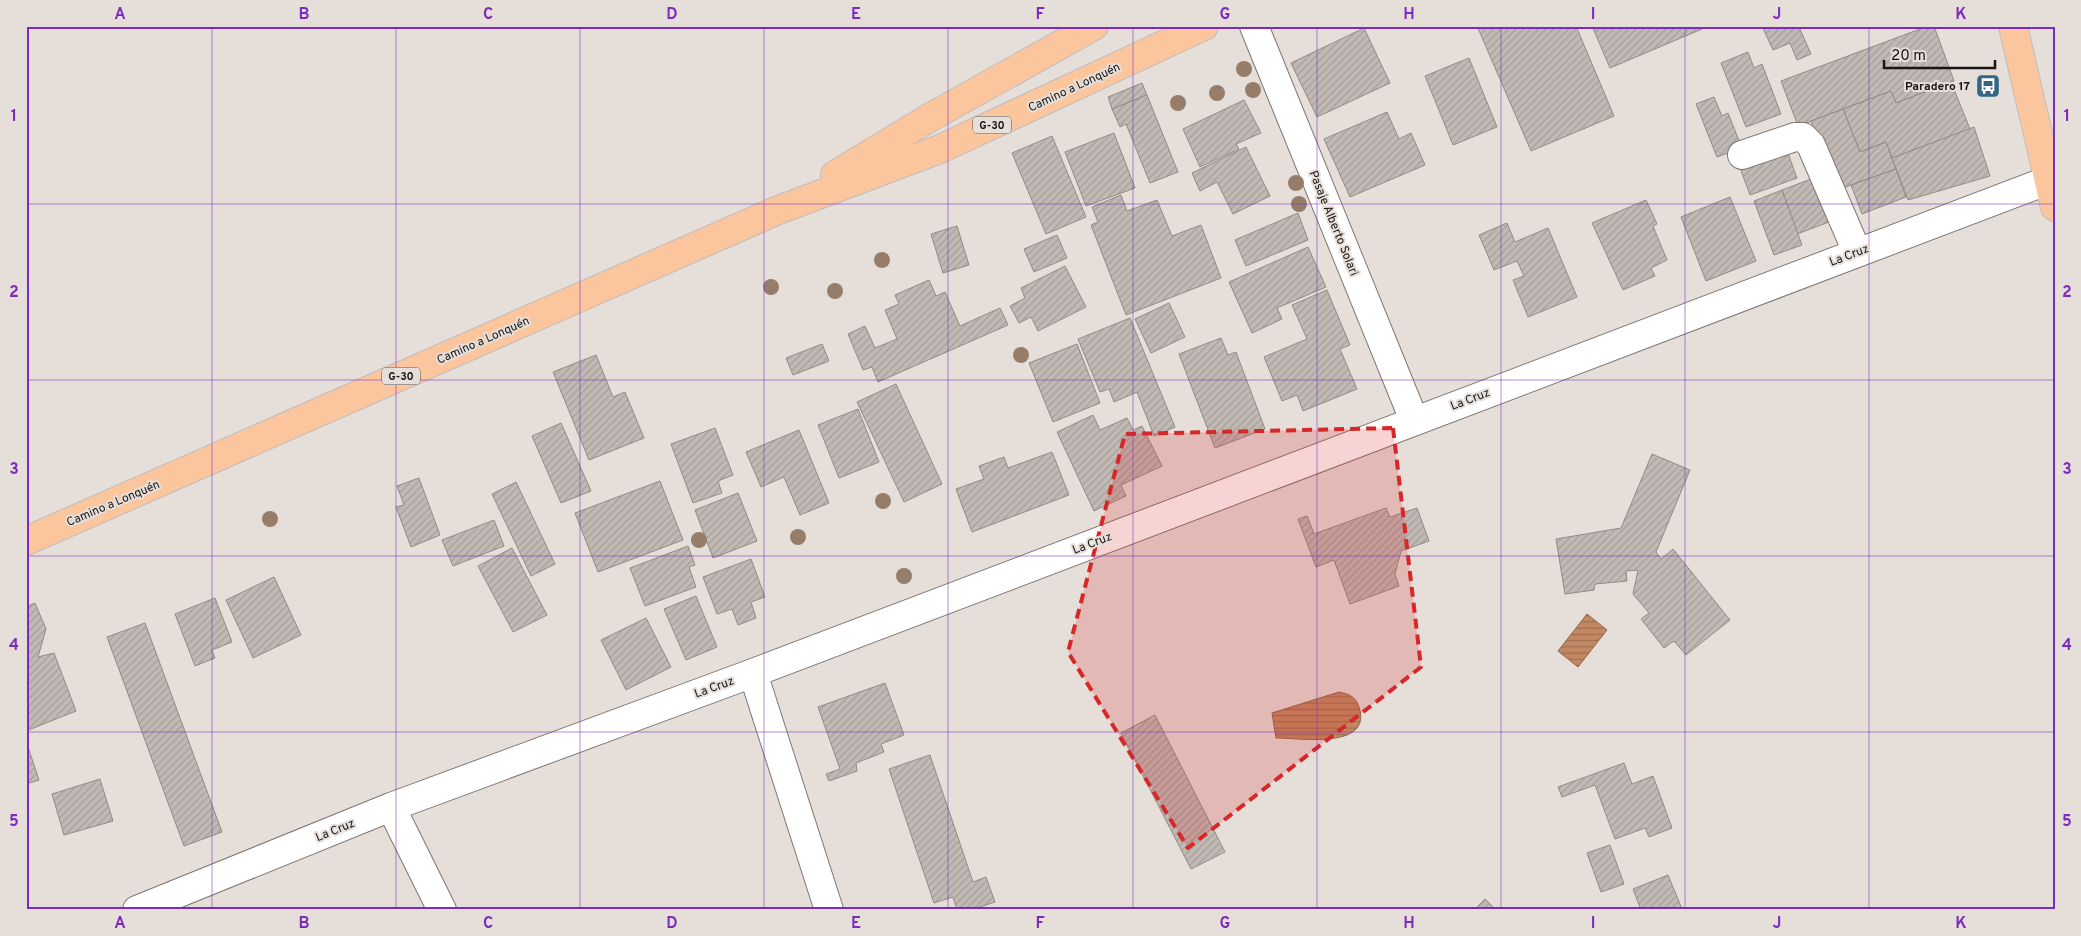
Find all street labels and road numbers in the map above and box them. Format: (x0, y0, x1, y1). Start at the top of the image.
street label: Camino a Lonquén (1026, 60, 1123, 116)
road number: G-30 (973, 116, 1011, 134)
street label: Pasaje Alberto Solari (1305, 168, 1362, 278)
street label: La Cruz (1827, 241, 1871, 271)
street label: Camino a Lonquén (434, 313, 532, 369)
road number: G-30 (382, 368, 420, 384)
street label: La Cruz (1448, 385, 1492, 415)
street label: Camino a Lonquén (64, 477, 163, 531)
street label: La Cruz (1070, 529, 1114, 559)
street label: La Cruz (692, 673, 736, 702)
street label: La Cruz (313, 816, 357, 846)

